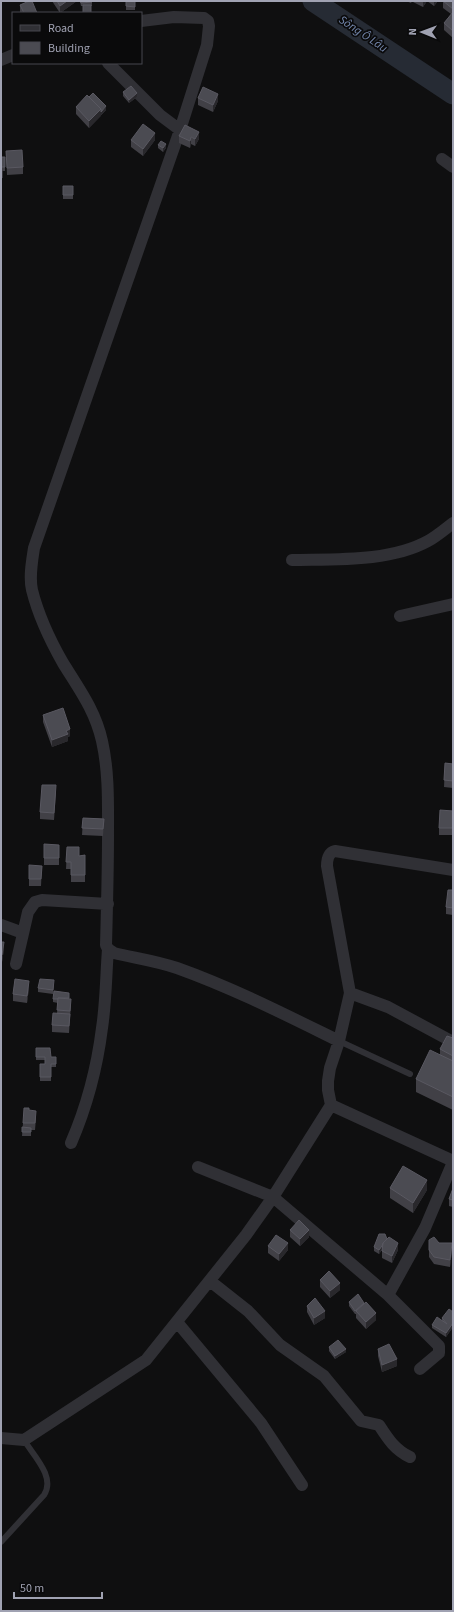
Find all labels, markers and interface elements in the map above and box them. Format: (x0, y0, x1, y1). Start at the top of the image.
water label: Sông Ô Lâu (335, 11, 391, 57)
legend (12, 12, 142, 64)
north arrow (402, 12, 442, 52)
text: Road (48, 20, 74, 37)
text: N (405, 28, 420, 36)
text: Building (48, 40, 90, 57)
scale bar (14, 1574, 102, 1600)
text: 50 m (20, 1580, 44, 1597)

